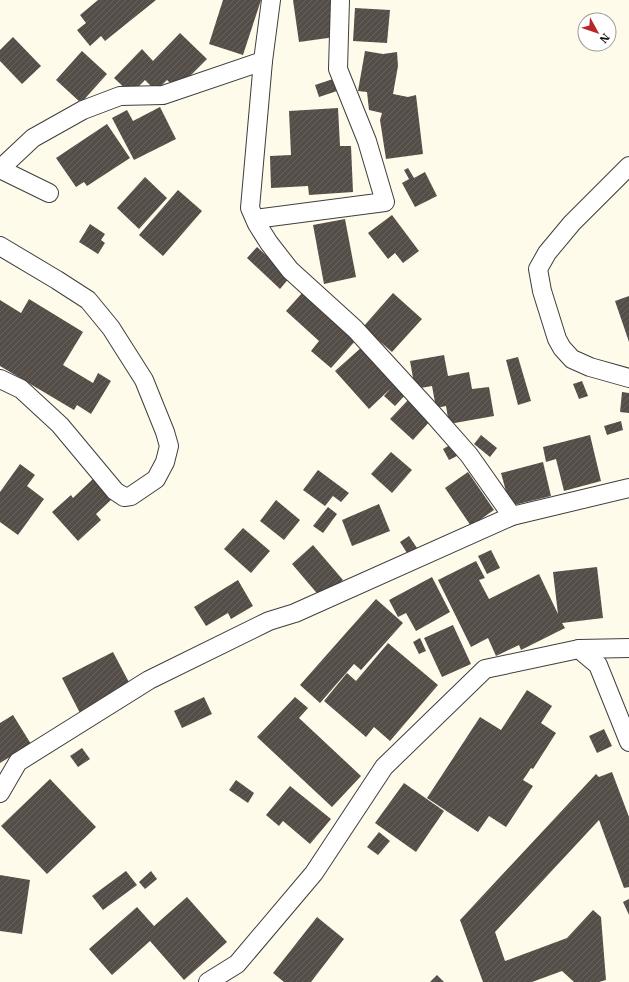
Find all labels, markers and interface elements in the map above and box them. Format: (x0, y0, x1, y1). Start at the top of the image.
north arrow (577, 12, 617, 52)
text: N (596, 31, 613, 46)

